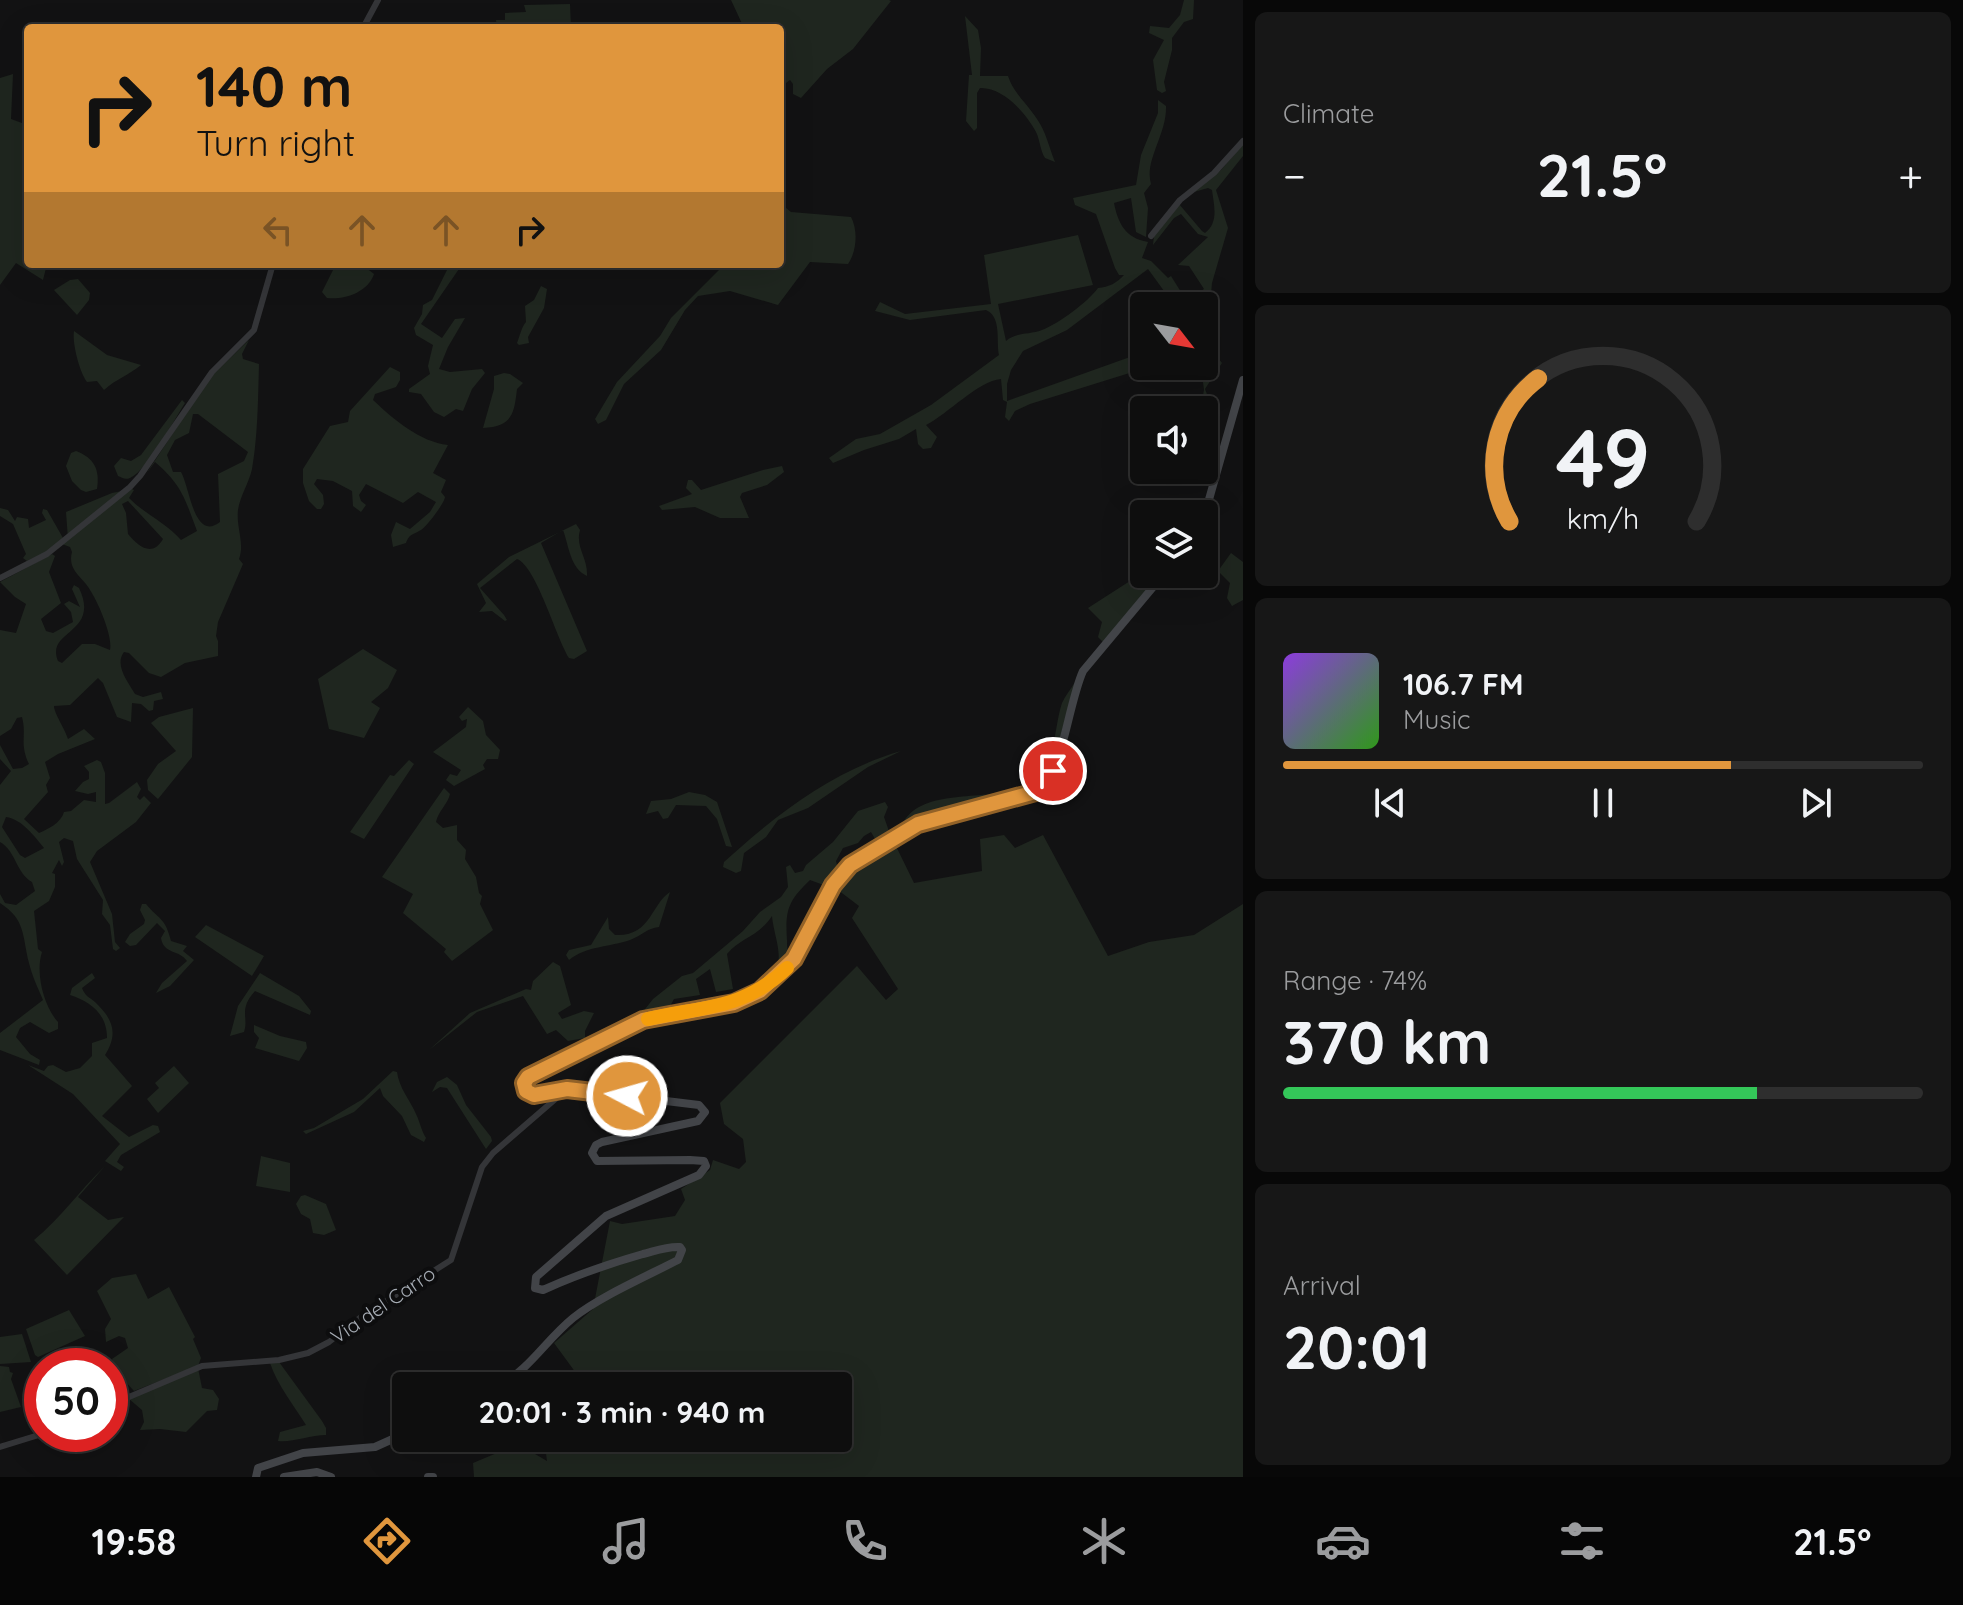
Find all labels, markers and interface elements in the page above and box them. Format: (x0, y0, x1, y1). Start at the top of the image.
text: 140 m (196, 51, 352, 121)
icon: right (64, 56, 168, 160)
text: Climate (1283, 97, 1374, 130)
text: Turn right (196, 120, 355, 165)
text: 21.5° (1537, 137, 1667, 212)
text: − (1283, 148, 1306, 203)
text: + (1898, 148, 1923, 203)
icon: left (256, 208, 300, 252)
icon: ahead (340, 208, 384, 252)
icon: ahead (424, 208, 468, 252)
icon: right (508, 208, 552, 252)
north arrow (1130, 292, 1218, 380)
map controls (1130, 292, 1218, 588)
button: sound (1130, 396, 1218, 484)
text: 49 (1556, 404, 1650, 508)
button: layers (1130, 500, 1218, 588)
text: km/h (1567, 500, 1639, 536)
text: 106.7 FM (1403, 665, 1523, 703)
text: Music (1403, 703, 1471, 736)
pin (1019, 737, 1087, 805)
icon: arrive (1031, 749, 1075, 793)
icon: previous (1368, 781, 1412, 825)
icon: pause (1581, 781, 1625, 825)
icon: next (1794, 781, 1838, 825)
text: Range · 74% (1283, 964, 1427, 997)
text: 370 km (1283, 1004, 1491, 1079)
position arrow (585, 1054, 669, 1138)
street label: Via del Carro (326, 1260, 440, 1349)
text: Arrival (1283, 1269, 1361, 1302)
text: 20:01 (1283, 1309, 1431, 1384)
speed limit sign: 50 (24, 1348, 128, 1452)
text: 20:01 · 3 min · 940 m (479, 1393, 765, 1431)
icon: directions (359, 1513, 415, 1569)
icon: music (598, 1513, 654, 1569)
icon: phone (837, 1513, 893, 1569)
icon: climate (1076, 1513, 1132, 1569)
icon: car (1315, 1513, 1371, 1569)
icon: filters (1554, 1513, 1610, 1569)
text: 19:58 (91, 1519, 176, 1564)
text: 21.5° (1793, 1519, 1871, 1564)

